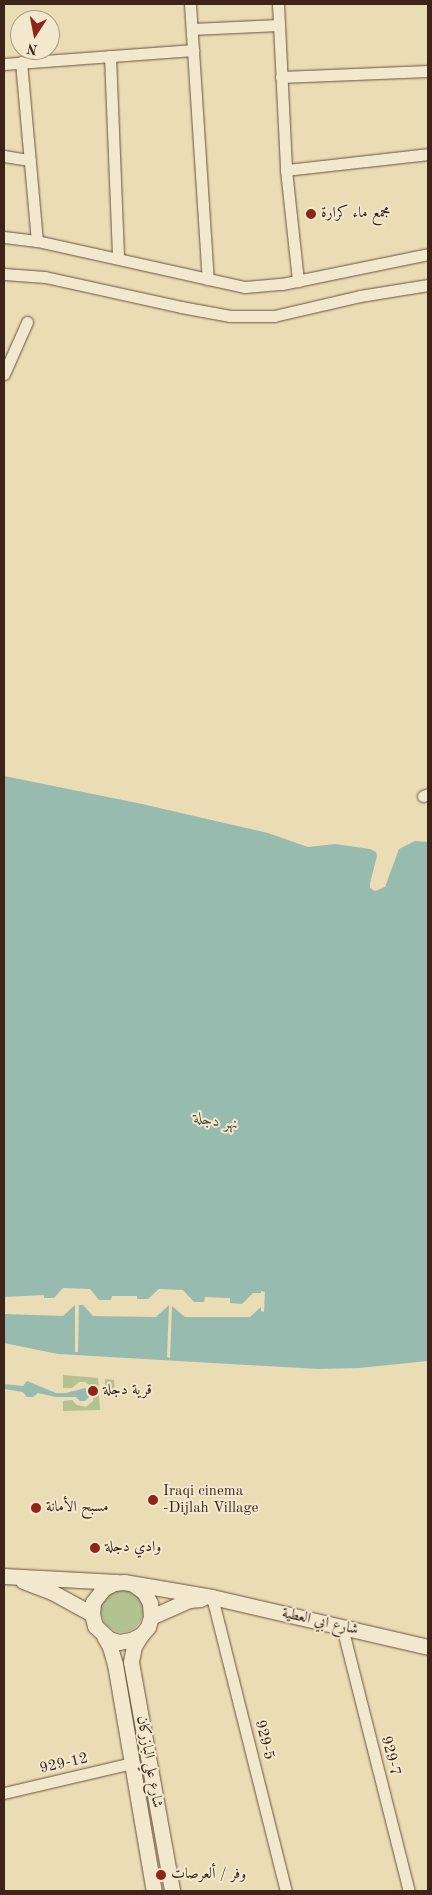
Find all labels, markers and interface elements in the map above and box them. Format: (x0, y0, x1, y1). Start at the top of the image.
north arrow (10, 10, 60, 60)
text: N (26, 41, 39, 57)
place label: مجمع ماء كرارة (321, 205, 390, 223)
marker: مجمع ماء كرارة (305, 208, 317, 220)
water label: نهر دجلة (192, 1109, 240, 1135)
place label: قرية دجلة (103, 1382, 152, 1400)
marker: قرية دجلة (87, 1385, 99, 1397)
place label: Iraqi cinema -Dijlah Village (163, 1482, 258, 1517)
marker: Iraqi cinema -Dijlah Village (147, 1494, 159, 1506)
place label: مسبح الأمانة (46, 1499, 108, 1517)
marker: مسبح الأمانة (30, 1502, 42, 1514)
place label: وادي دجلة (105, 1539, 161, 1557)
marker: وادي دجلة (89, 1542, 101, 1554)
street label: شارع ابي العطية (280, 1604, 360, 1640)
street label: شارع علي البازركان (132, 1715, 166, 1809)
street label: 929-5 (250, 1718, 278, 1762)
street label: 929-7 (376, 1734, 404, 1778)
street label: 929-12 (38, 1750, 90, 1778)
place label: وفر / ألعرصات (171, 1866, 246, 1884)
marker: وفر / ألعرصات (155, 1869, 167, 1881)

